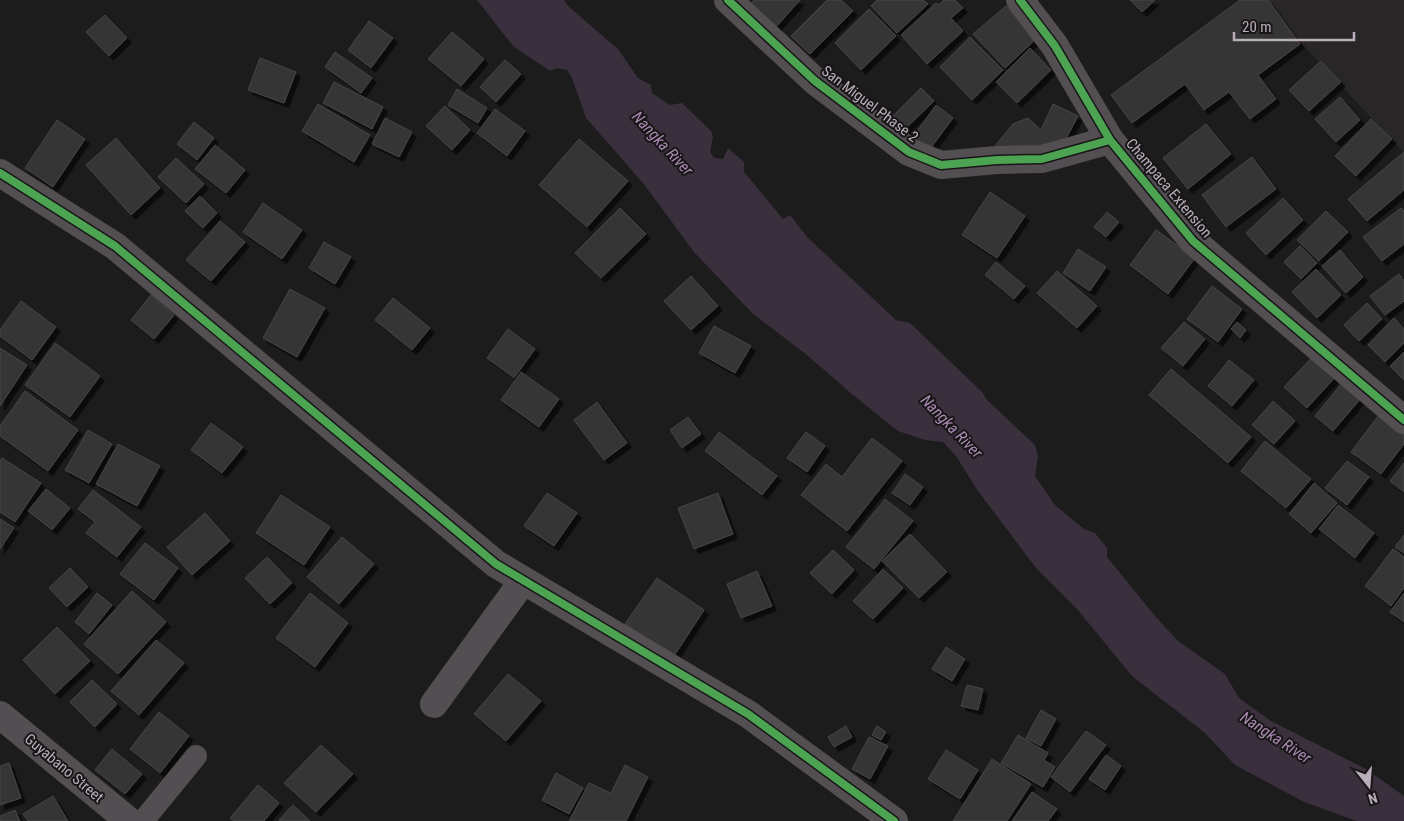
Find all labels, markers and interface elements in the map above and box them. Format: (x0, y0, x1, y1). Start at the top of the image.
scale bar (1234, 10, 1354, 42)
text: 20 m (1242, 18, 1272, 36)
street label: San Miguel Phase 2 (818, 62, 922, 146)
water label: Nangka River (628, 107, 698, 180)
street label: Champaca Extension (1122, 135, 1216, 241)
water label: Nangka River (917, 391, 987, 463)
water label: Nangka River (1237, 707, 1316, 768)
street label: Guyabano Street (21, 730, 107, 806)
north arrow (1344, 761, 1394, 811)
text: N (1366, 790, 1379, 807)

